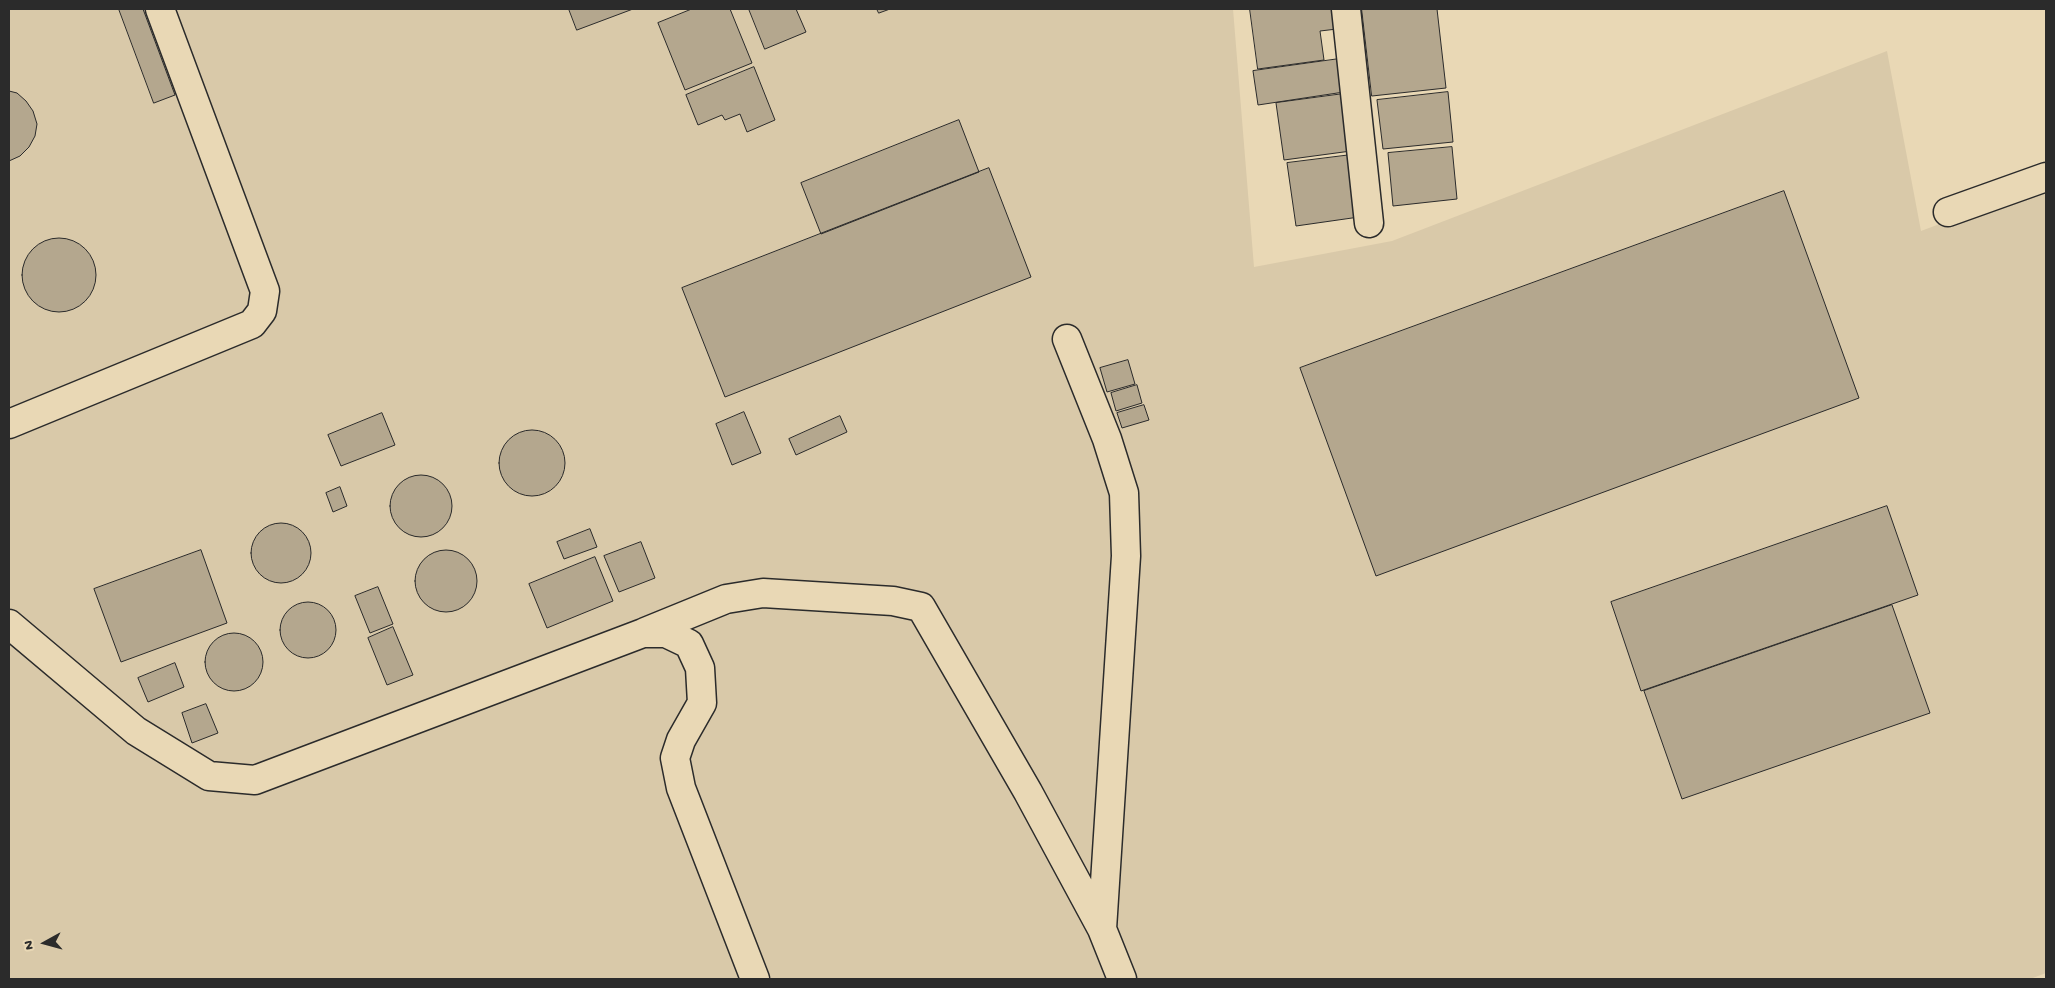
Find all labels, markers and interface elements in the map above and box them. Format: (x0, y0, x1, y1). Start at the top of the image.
north arrow (20, 918, 70, 968)
text: N (21, 939, 39, 950)

